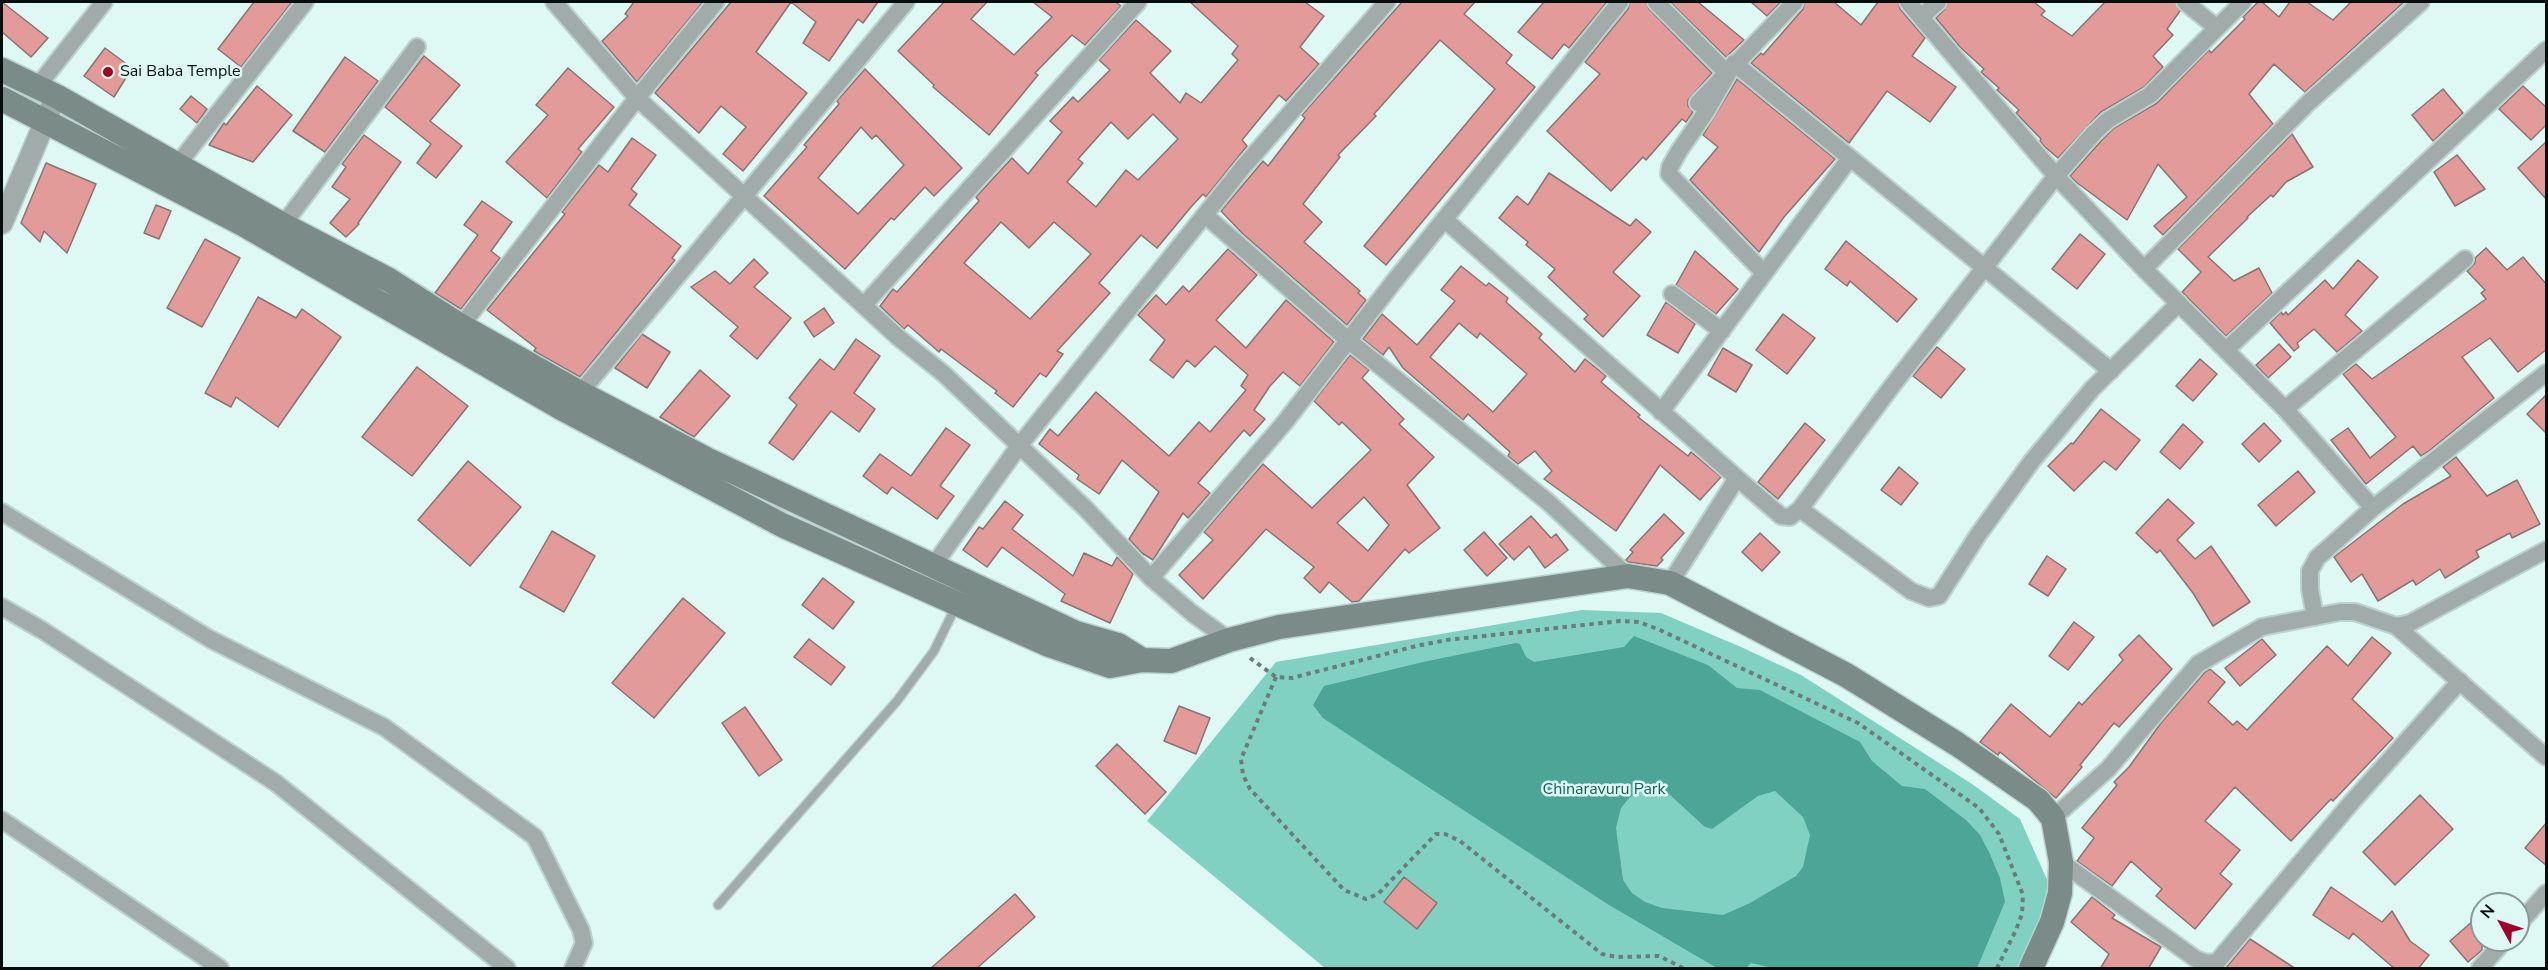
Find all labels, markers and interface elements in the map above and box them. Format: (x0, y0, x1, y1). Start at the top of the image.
place label: Sai Baba Temple (120, 62, 240, 82)
marker: Sai Baba Temple (101, 65, 115, 79)
park label: Chinaravuru Park (1542, 780, 1666, 800)
north arrow (2470, 892, 2530, 952)
text: N (2475, 900, 2500, 923)

